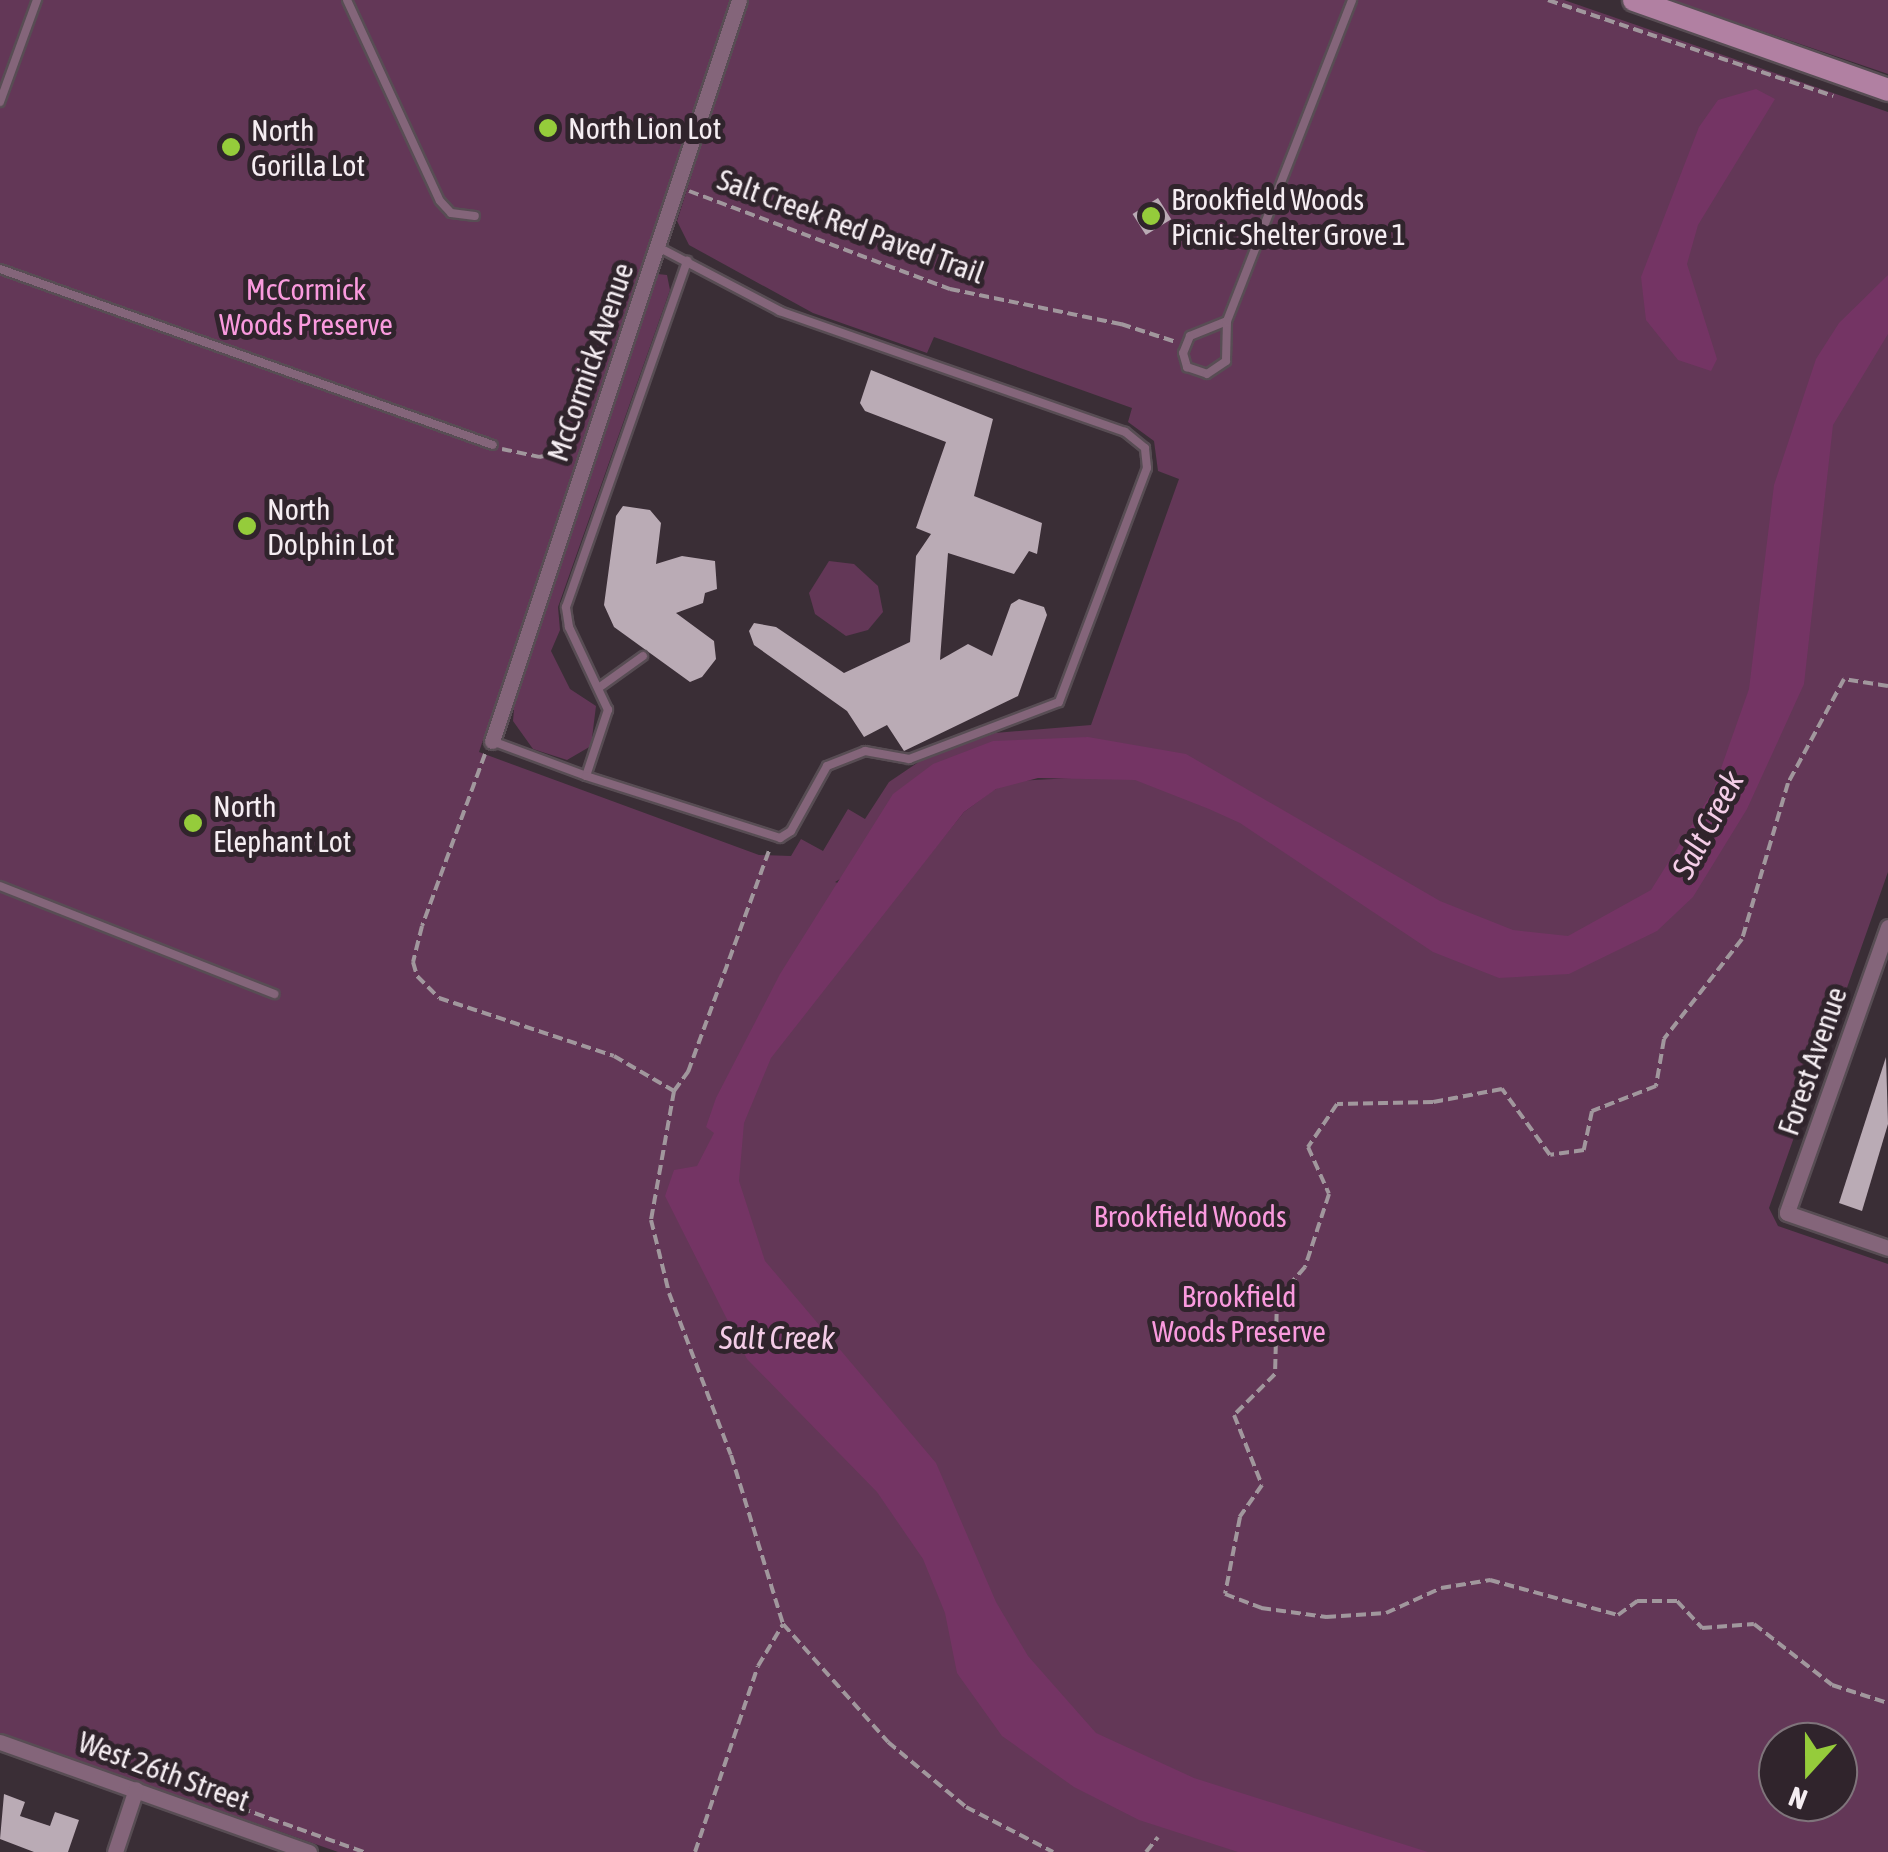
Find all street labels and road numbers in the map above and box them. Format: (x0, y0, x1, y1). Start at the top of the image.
street label: Salt Creek Red Paved Trail (713, 161, 989, 291)
street label: McCormick Avenue (539, 258, 641, 466)
street label: Forest Avenue (1770, 982, 1854, 1140)
street label: West 26th Street (74, 1723, 254, 1819)

